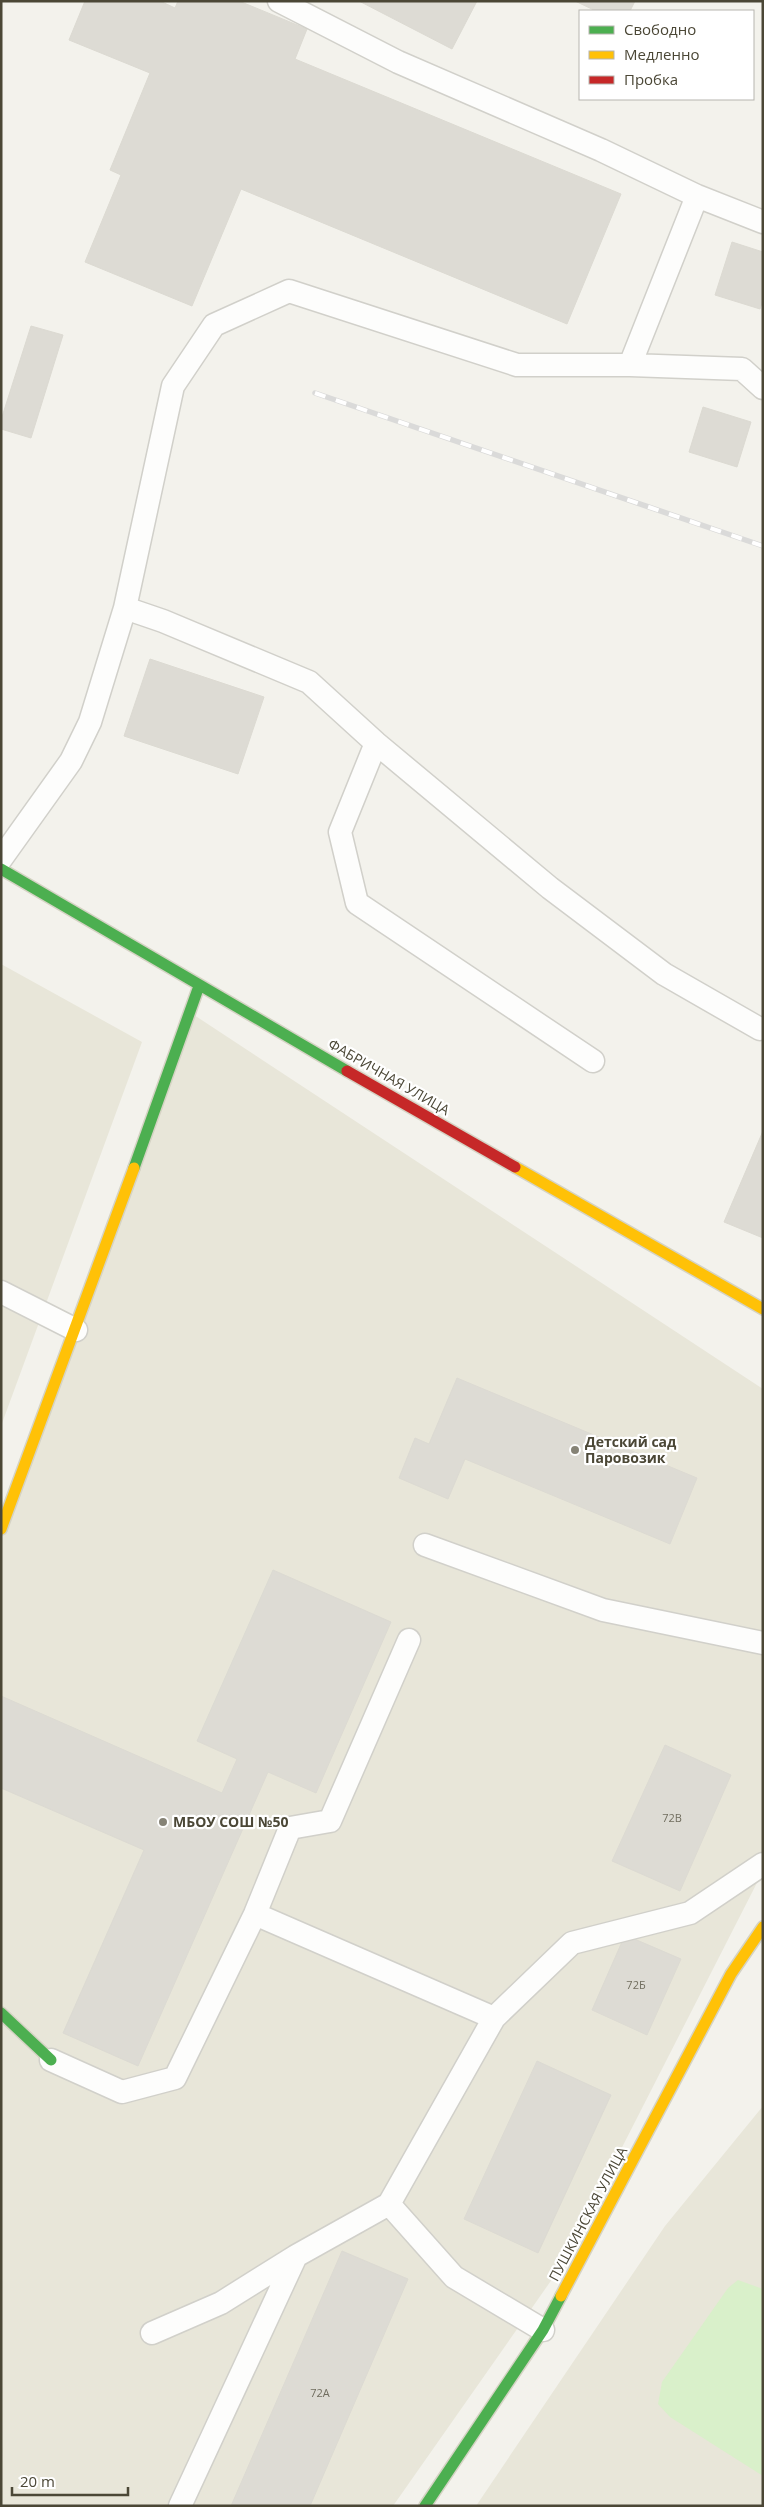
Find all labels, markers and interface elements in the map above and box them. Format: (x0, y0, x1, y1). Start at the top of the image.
legend (579, 10, 754, 100)
text: Свободно (624, 19, 696, 39)
text: Медленно (624, 44, 700, 64)
text: Пробка (624, 69, 678, 89)
street label: ФАБРИЧНАЯ УЛИЦА (325, 1034, 454, 1119)
place label: Детский сад Паровозик (585, 1432, 677, 1467)
marker: Детский сад Паровозик (569, 1444, 581, 1456)
house number: 72В (662, 1810, 682, 1825)
place label: МБОУ СОШ №50 (173, 1812, 288, 1831)
marker: МБОУ СОШ №50 (157, 1816, 169, 1828)
house number: 72Б (626, 1977, 646, 1992)
street label: ПУШКИНСКАЯ УЛИЦА (544, 2143, 631, 2284)
house number: 72А (310, 2385, 330, 2400)
scale bar (12, 2464, 129, 2496)
text: 20 m (20, 2471, 55, 2491)

